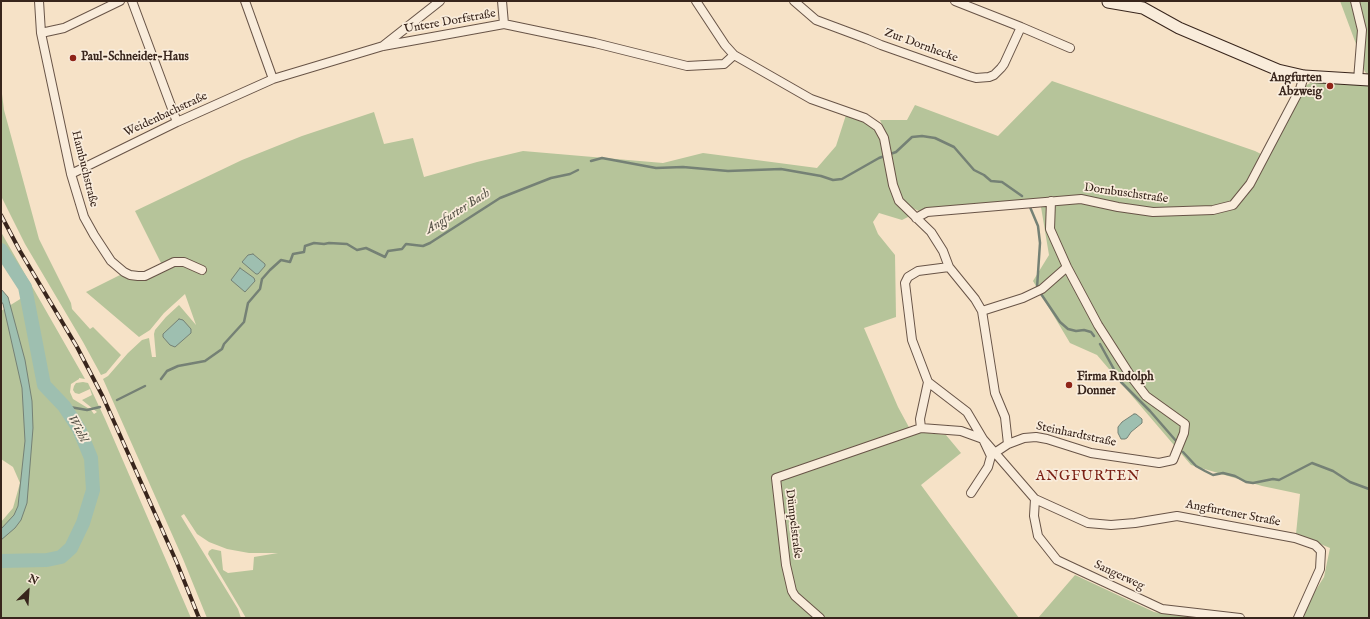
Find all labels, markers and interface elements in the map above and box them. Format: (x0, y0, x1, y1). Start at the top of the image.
street label: Untere Dorfstraße (403, 7, 497, 37)
street label: Zur Dornhecke (882, 26, 960, 66)
place label: Paul-Schneider-Haus (81, 51, 189, 65)
marker: Paul-Schneider-Haus (68, 53, 78, 63)
place label: Angfurten Abzweig (1270, 72, 1322, 100)
marker: Angfurten Abzweig (1325, 81, 1335, 91)
street label: Weidenbachstraße (122, 89, 210, 141)
street label: Hambuchstraße (68, 129, 100, 209)
street label: Dornbuschstraße (1083, 181, 1169, 207)
water label: Angfurter Bach (423, 186, 493, 238)
place label: Firma Rudolph Donner (1077, 371, 1154, 399)
marker: Firma Rudolph Donner (1064, 380, 1074, 390)
water label: Wiehl (63, 413, 91, 445)
street label: Steinhardtstraße (1035, 419, 1117, 451)
district label: ANGFURTEN (1036, 469, 1140, 485)
street label: Dümpelstraße (782, 488, 804, 560)
street label: Angfurtener Straße (1184, 498, 1282, 530)
street label: Sangerweg (1091, 558, 1147, 594)
north arrow (8, 571, 48, 611)
text: N (26, 572, 40, 588)

